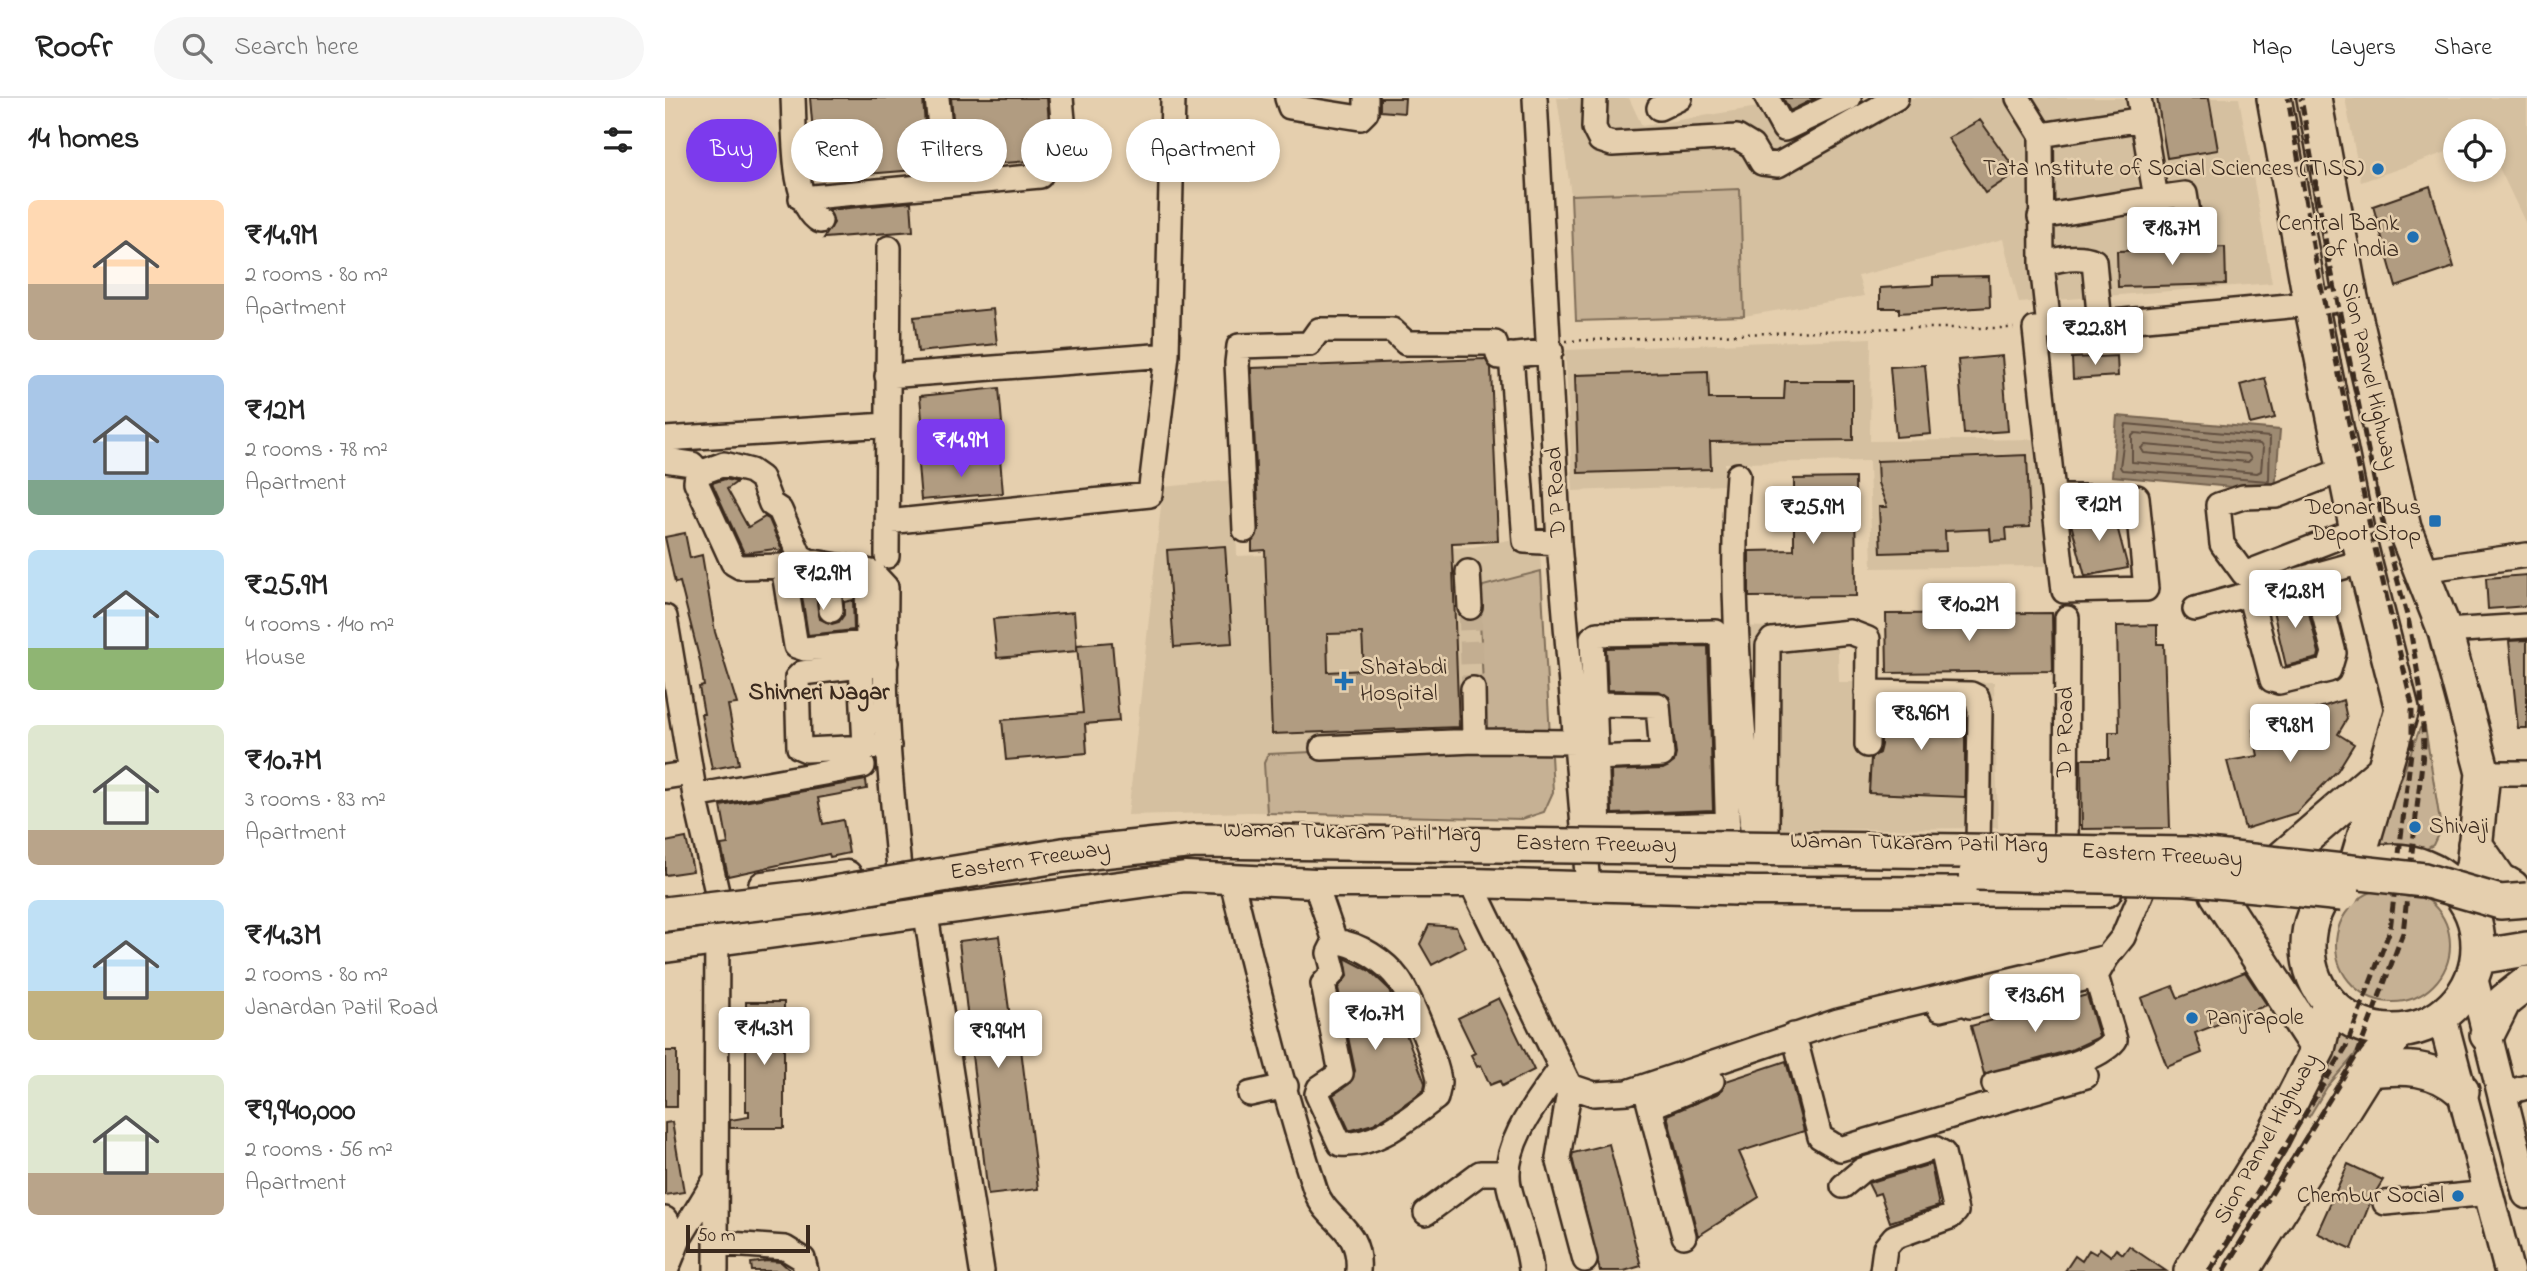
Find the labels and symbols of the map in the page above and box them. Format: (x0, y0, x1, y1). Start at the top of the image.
place label: Tata Institute of Social Sciences (TISS) (1983, 153, 2364, 186)
marker: Tata Institute of Social Sciences (TISS) (2370, 161, 2386, 177)
pin: ₹18.7M (2115, 208, 2229, 267)
place label: Central Bank of India (2279, 208, 2400, 267)
marker: Central Bank of India (2405, 229, 2421, 245)
street label: Sion Panvel Highway (2329, 279, 2407, 473)
pin: ₹22.8M (2038, 308, 2152, 367)
pin: ₹14.9M (904, 420, 1018, 479)
street label: D P Road (1538, 446, 1576, 539)
pin: ₹12M (2058, 484, 2140, 543)
pin: ₹25.9M (1756, 486, 1870, 546)
place label: Deonar Bus Depot Stop (2304, 492, 2421, 551)
marker: Deonar Bus Depot Stop (2427, 513, 2443, 529)
pin: ₹12.9M (766, 552, 880, 612)
pin: ₹12.8M (2238, 570, 2352, 630)
pin: ₹10.2M (1912, 584, 2026, 643)
place label: Shatabdi Hospital (1360, 652, 1447, 711)
marker: Shatabdi Hospital (1334, 671, 1354, 691)
district label: Shivneri Nagar (748, 676, 890, 712)
street label: D P Road (2049, 686, 2083, 778)
pin: ₹8.96M (1864, 692, 1978, 752)
pin: ₹9.8M (2241, 704, 2339, 764)
place label: Shivaji (2429, 811, 2489, 844)
street label: Waman Tukaram Patil Marg (1223, 814, 1481, 853)
marker: Shivaji (2407, 819, 2423, 835)
street label: Waman Tukaram Patil Marg (1790, 825, 2048, 864)
street label: Eastern Freeway (1515, 827, 1677, 865)
street label: Eastern Freeway (948, 832, 1113, 892)
street label: Eastern Freeway (2080, 835, 2243, 879)
pin: ₹13.6M (1978, 974, 2092, 1034)
pin: ₹10.7M (1318, 992, 1432, 1052)
place label: Panjrapole (2206, 1002, 2304, 1035)
pin: ₹14.3M (707, 1007, 821, 1067)
pin: ₹9.94M (941, 1010, 1055, 1070)
marker: Panjrapole (2184, 1010, 2200, 1026)
street label: Sion Panvel Highway (2206, 1047, 2330, 1232)
place label: Chembur Social (2297, 1180, 2444, 1213)
marker: Chembur Social (2450, 1188, 2466, 1204)
scale bar (686, 1222, 810, 1254)

